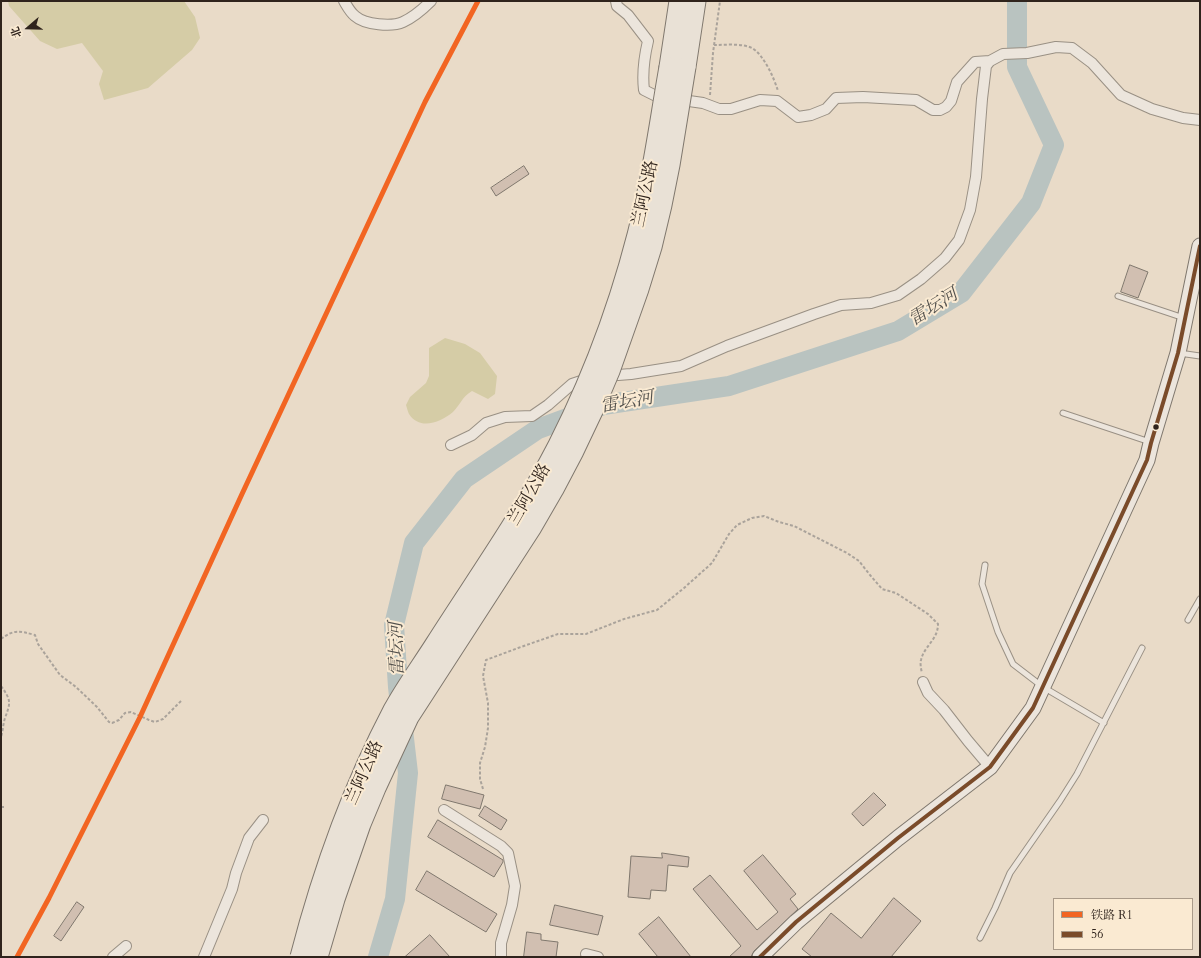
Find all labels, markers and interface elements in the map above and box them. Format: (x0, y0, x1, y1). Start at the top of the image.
north arrow (8, 8, 48, 48)
text: 北 (7, 25, 25, 40)
street label: 兰阿公路 (629, 159, 663, 229)
water label: 雷坛河 (905, 285, 963, 331)
water label: 雷坛河 (599, 388, 655, 418)
unlabelled marker (1151, 422, 1161, 432)
street label: 兰阿公路 (504, 460, 556, 530)
water label: 雷坛河 (386, 622, 410, 676)
street label: 兰阿公路 (342, 738, 388, 808)
legend (1053, 898, 1193, 950)
text: 铁路 R1 (1091, 907, 1133, 923)
text: 56 (1091, 926, 1103, 942)

